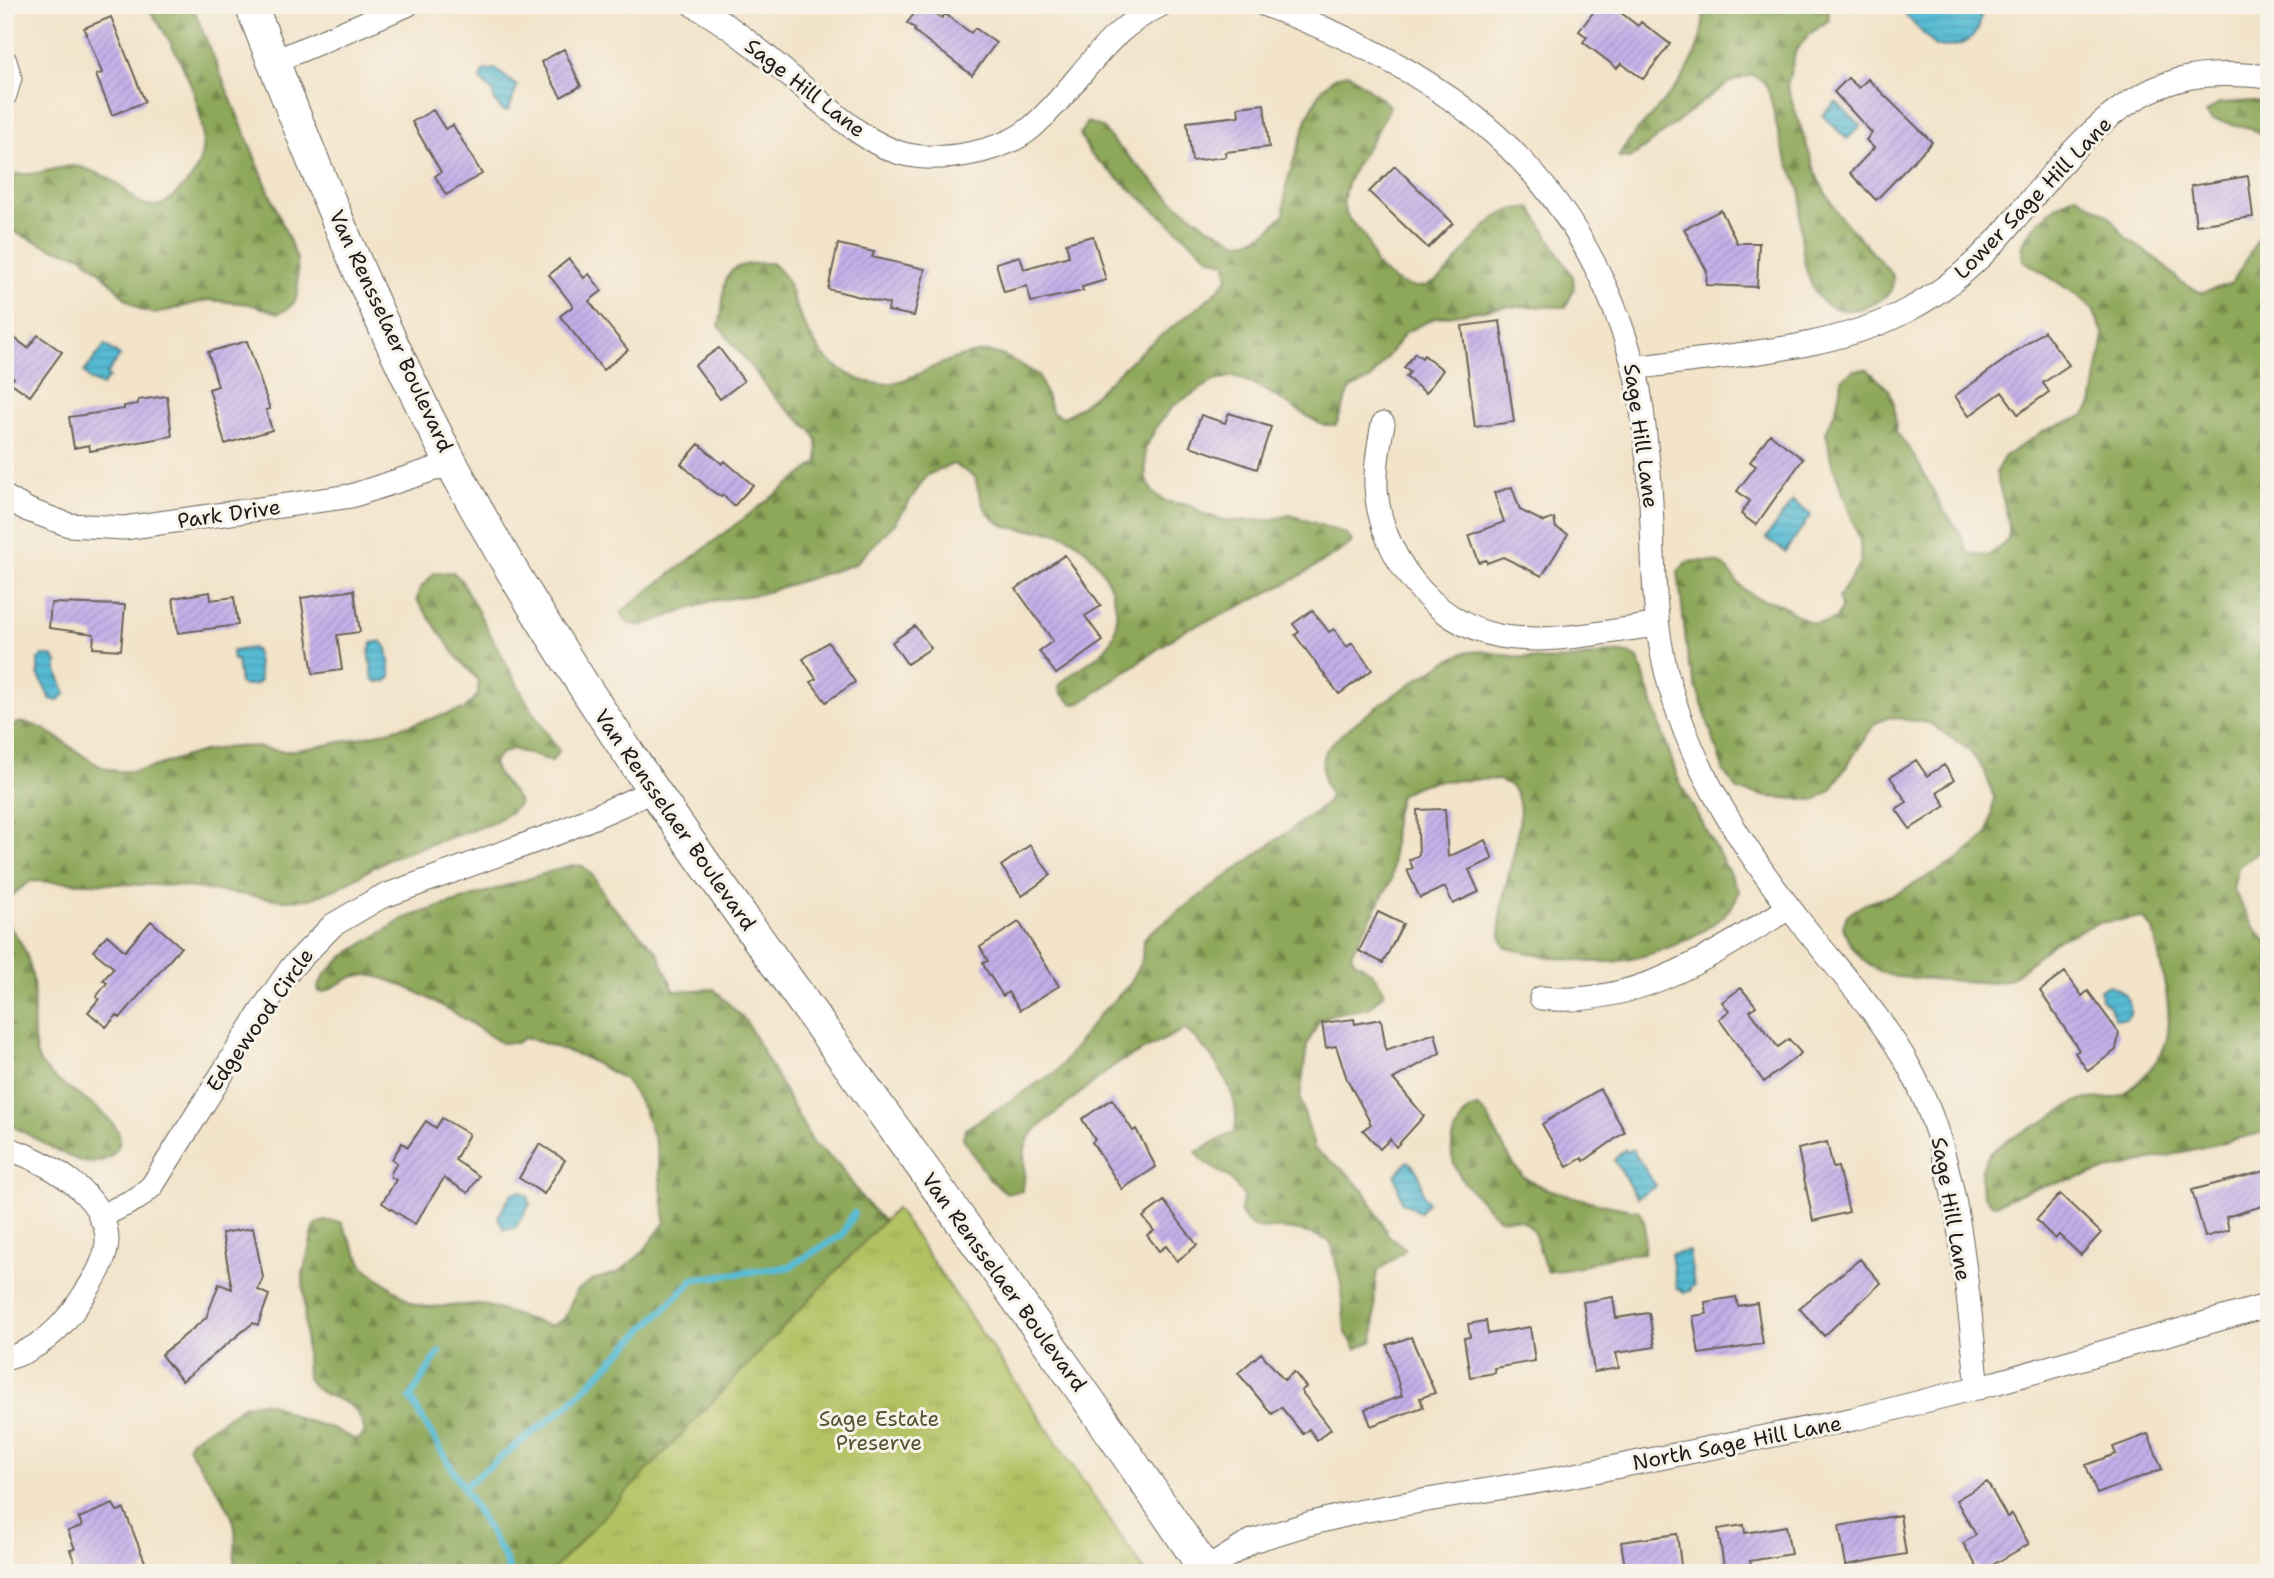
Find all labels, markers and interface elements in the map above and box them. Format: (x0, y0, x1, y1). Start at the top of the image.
street label: Sage Hill Lane (739, 32, 871, 144)
street label: Lower Sage Hill Lane (1948, 111, 2118, 285)
street label: Van Rensselaer Boulevard (322, 205, 460, 457)
street label: Sage Hill Lane (1617, 362, 1665, 510)
street label: Park Drive (176, 493, 282, 535)
street label: Van Rensselaer Boulevard (588, 704, 762, 936)
street label: Edgewood Circle (200, 943, 320, 1097)
street label: Sage Hill Lane (1925, 1135, 1977, 1283)
street label: Van Rensselaer Boulevard (915, 1167, 1093, 1397)
park label: Sage Estate Preserve (819, 1405, 939, 1457)
street label: North Sage Hill Lane (1630, 1409, 1844, 1477)

